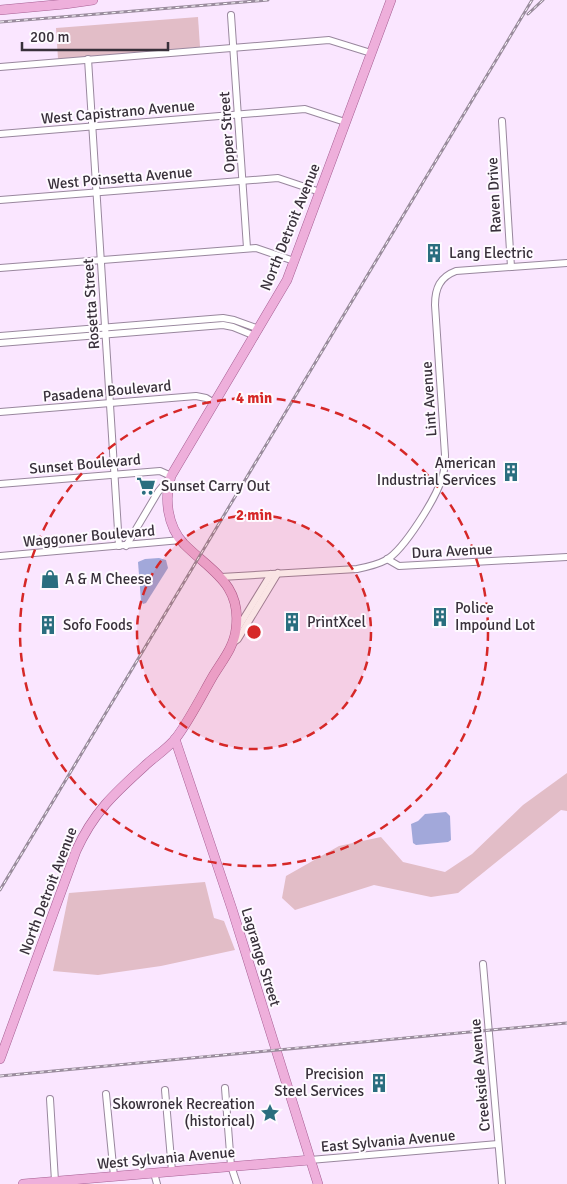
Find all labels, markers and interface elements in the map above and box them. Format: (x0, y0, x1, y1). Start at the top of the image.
scale bar (22, 20, 169, 52)
text: 200 m (30, 28, 70, 46)
street label: Opper Street (215, 91, 239, 173)
street label: West Capistrano Avenue (40, 96, 196, 128)
street label: Raven Drive (483, 157, 505, 233)
street label: North Detroit Avenue (256, 161, 324, 293)
street label: West Poinsetta Avenue (47, 163, 193, 193)
building icon: Lang Electric (423, 242, 445, 264)
place label: Lang Electric (449, 244, 533, 262)
street label: Rosetta Street (79, 258, 103, 350)
street label: Lint Avenue (417, 361, 441, 437)
street label: Pasadena Boulevard (42, 376, 172, 406)
text: 4 min (236, 389, 272, 407)
street label: Sunset Boulevard (29, 450, 141, 478)
place label: American Industrial Services (377, 454, 496, 489)
building icon: American Industrial Services (500, 461, 522, 483)
supermarket icon: Sunset Carry Out (135, 475, 157, 497)
place label: Sunset Carry Out (161, 477, 270, 495)
text: 2 min (236, 506, 272, 524)
street label: Waggoner Boulevard (22, 521, 156, 551)
street label: Dura Avenue (411, 540, 493, 562)
shop icon: A & M Cheese (39, 568, 61, 590)
place label: A & M Cheese (65, 570, 152, 588)
place label: Police Impound Lot (455, 599, 535, 634)
building icon: Police Impound Lot (429, 606, 451, 628)
building icon: PrintXcel (281, 611, 303, 633)
place label: PrintXcel (307, 613, 366, 631)
building icon: Sofo Foods (37, 614, 59, 636)
place label: Sofo Foods (63, 616, 133, 634)
centre of rings (245, 623, 263, 641)
street label: North Detroit Avenue (15, 825, 81, 957)
street label: Lagrange Street (237, 906, 285, 1008)
street label: Creekside Avenue (466, 1018, 494, 1132)
place label: Precision Steel Services (274, 1065, 364, 1100)
building icon: Precision Steel Services (368, 1072, 390, 1094)
place label: Skowronek Recreation (historical) (112, 1095, 255, 1130)
place icon: Skowronek Recreation (historical) (259, 1102, 281, 1124)
street label: East Sylvania Avenue (320, 1126, 456, 1156)
street label: West Sylvania Avenue (96, 1143, 236, 1173)

